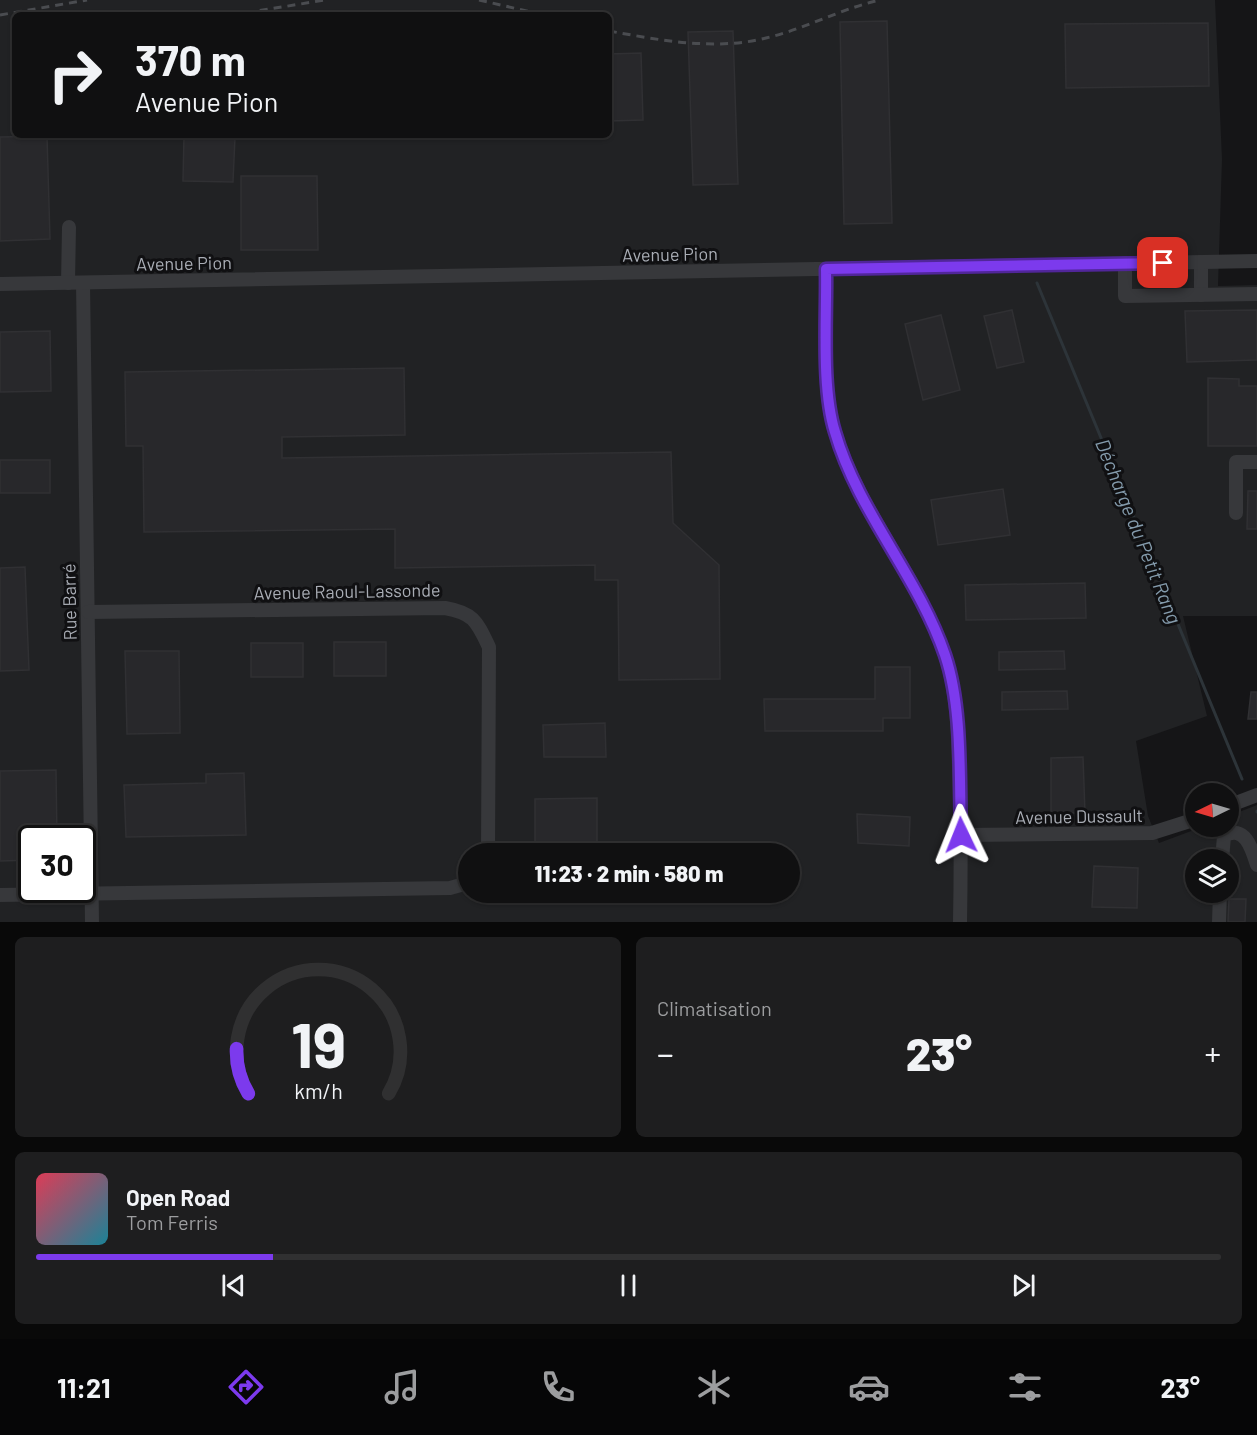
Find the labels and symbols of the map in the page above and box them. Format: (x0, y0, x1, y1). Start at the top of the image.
pin (1137, 237, 1188, 288)
street label: Avenue Pion (622, 242, 718, 266)
street label: Avenue Pion (136, 251, 232, 275)
water label: Décharge du Petit Rang (1091, 435, 1187, 627)
street label: Rue Barré (57, 563, 81, 641)
street label: Avenue Raoul-Lassonde (253, 578, 441, 604)
north arrow (1185, 783, 1239, 837)
position arrow (929, 803, 993, 867)
street label: Avenue Dussault (1015, 804, 1143, 828)
speed limit sign: 30 (18, 825, 96, 903)

